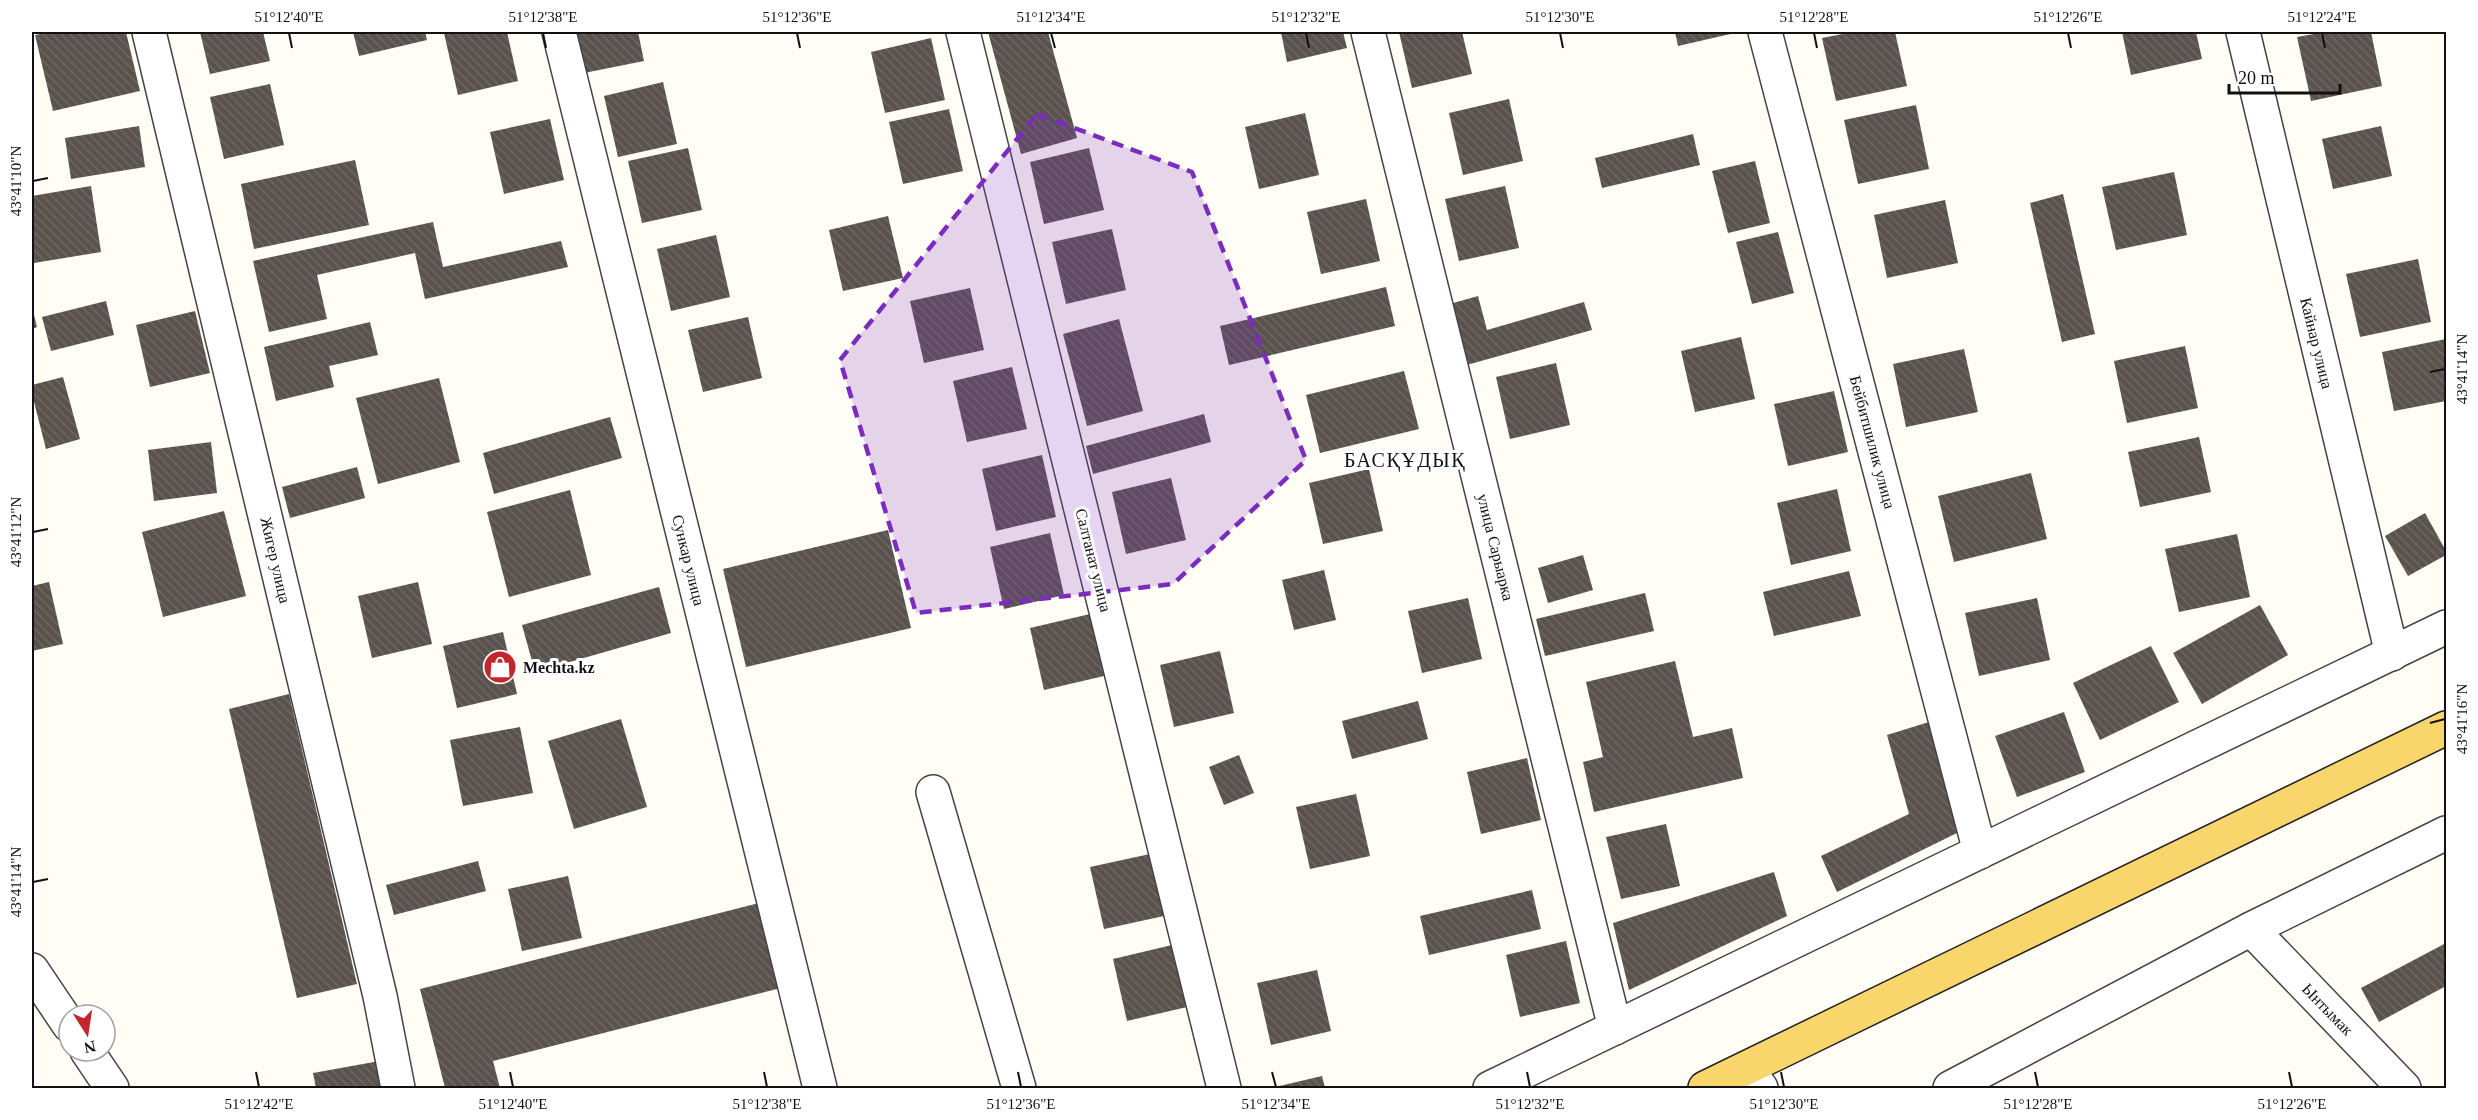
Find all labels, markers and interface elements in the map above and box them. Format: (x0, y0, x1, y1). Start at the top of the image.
text: 51°12'40"E (255, 9, 324, 25)
text: 51°12'38"E (509, 9, 578, 25)
text: 51°12'36"E (763, 9, 832, 25)
text: 51°12'34"E (1017, 9, 1086, 25)
text: 51°12'32"E (1272, 9, 1341, 25)
text: 51°12'30"E (1526, 9, 1595, 25)
text: 51°12'28"E (1780, 9, 1849, 25)
text: 51°12'26"E (2034, 9, 2103, 25)
text: 51°12'24"E (2288, 9, 2357, 25)
scale bar (2229, 57, 2340, 95)
text: 20 m (2238, 68, 2275, 88)
text: 43°41'10"N (8, 146, 24, 216)
street label: Кайнар улица (2296, 296, 2336, 391)
text: 43°41'14"N (2454, 334, 2470, 404)
street label: Бейбитшилик улица (1846, 374, 1898, 511)
district label: БАСҚҰДЫҚ (1344, 449, 1466, 472)
street label: улица Сарыарка (1473, 492, 1517, 603)
text: 43°41'12"N (8, 497, 24, 567)
street label: Салтанат улица (1071, 507, 1115, 614)
street label: Сункар улица (668, 513, 708, 608)
street label: Жигер улица (256, 515, 294, 605)
shop icon: Mechta.kz (482, 649, 518, 685)
place label: Mechta.kz (523, 659, 595, 676)
text: 43°41'16"N (2454, 684, 2470, 754)
text: 43°41'14"N (8, 847, 24, 917)
street label: Ынтымак (2299, 980, 2357, 1039)
north arrow (57, 1003, 117, 1063)
text: N (82, 1038, 97, 1057)
text: 51°12'42"E (225, 1096, 294, 1112)
text: 51°12'40"E (479, 1096, 548, 1112)
text: 51°12'38"E (733, 1096, 802, 1112)
text: 51°12'36"E (987, 1096, 1056, 1112)
text: 51°12'34"E (1242, 1096, 1311, 1112)
text: 51°12'32"E (1496, 1096, 1565, 1112)
text: 51°12'30"E (1750, 1096, 1819, 1112)
text: 51°12'28"E (2004, 1096, 2073, 1112)
text: 51°12'26"E (2258, 1096, 2327, 1112)

